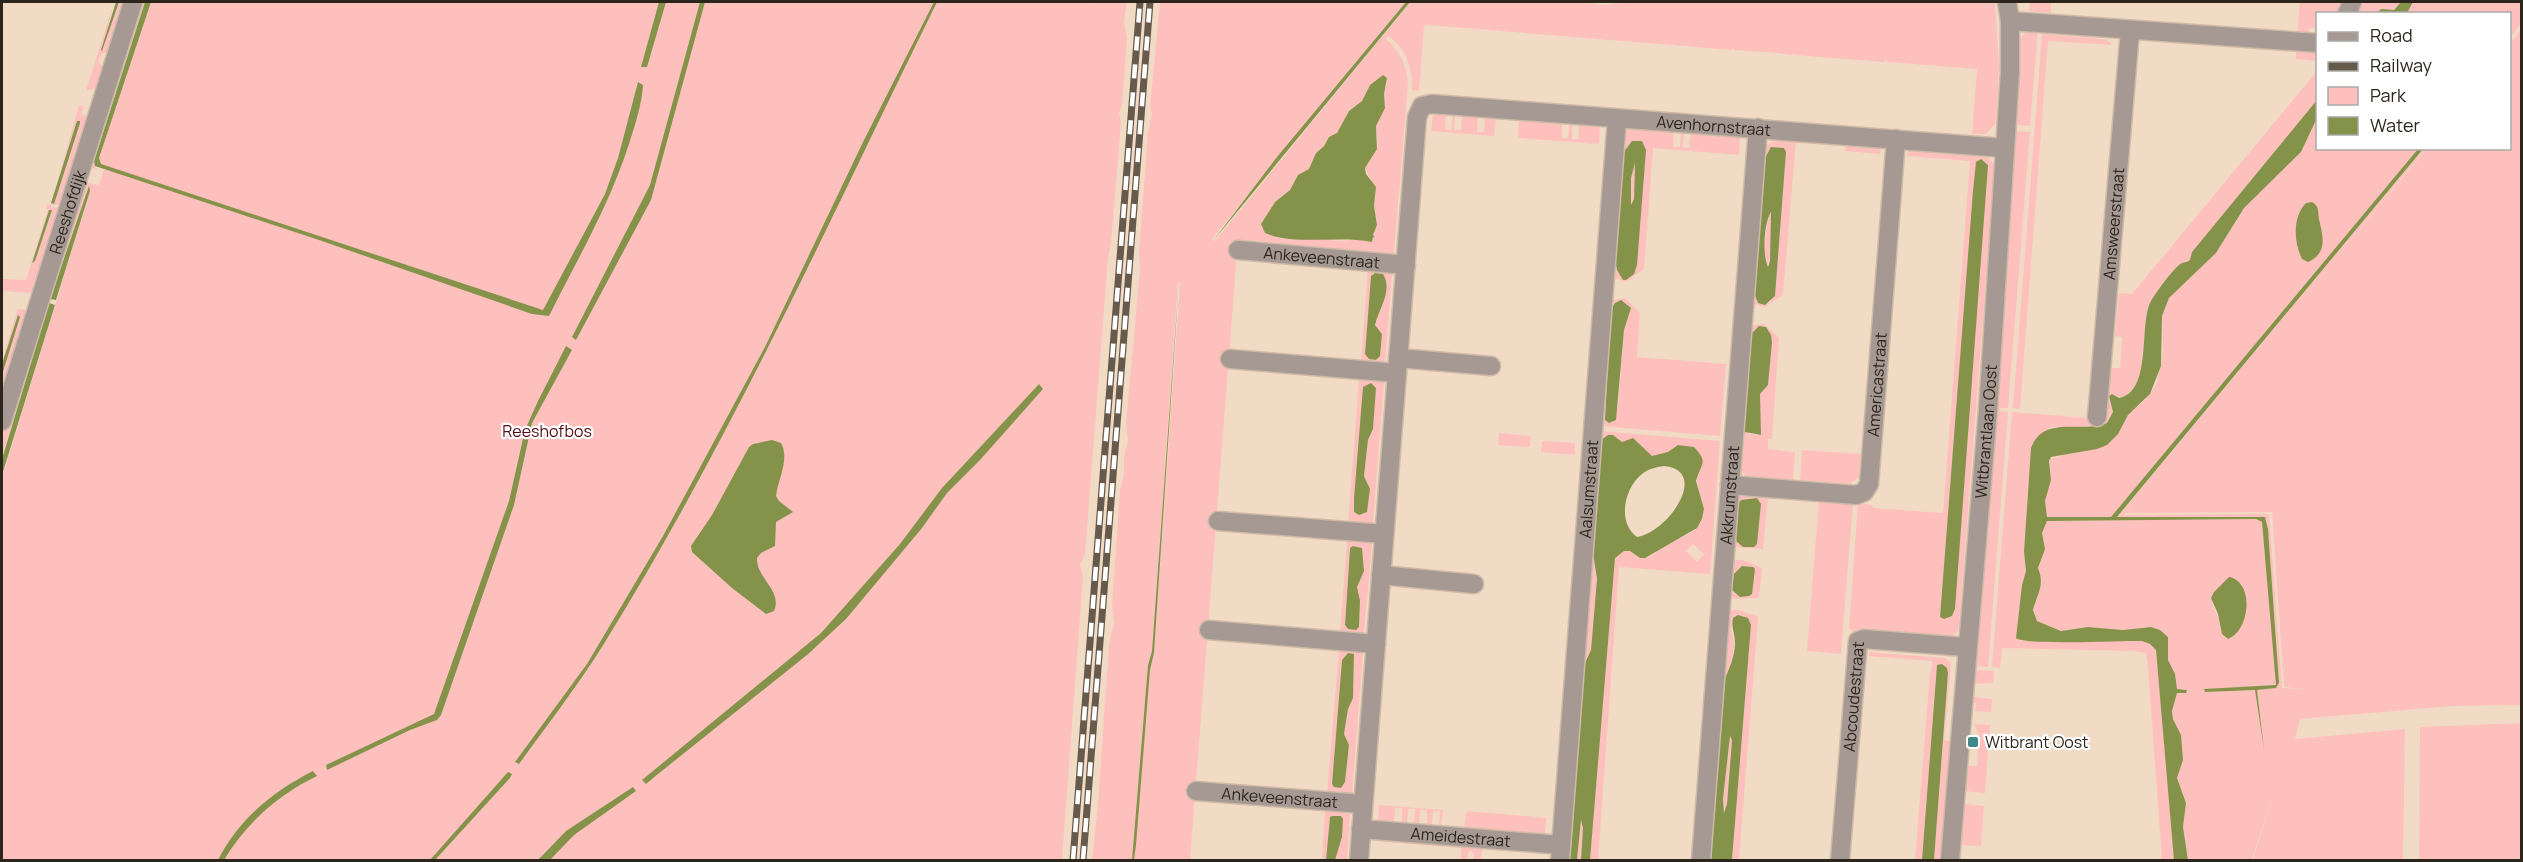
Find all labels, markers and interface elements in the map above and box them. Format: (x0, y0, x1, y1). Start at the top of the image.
legend (2316, 12, 2511, 150)
text: Road (2370, 23, 2413, 47)
text: Railway (2370, 53, 2432, 77)
text: Park (2370, 83, 2407, 107)
street label: Avenhornstraat (1656, 110, 1772, 141)
text: Water (2370, 113, 2420, 137)
street label: Reeshofdijk (44, 166, 91, 257)
street label: Amsweerstraat (2098, 167, 2129, 281)
street label: Ankeveenstraat (1263, 241, 1381, 274)
street label: Americastraat (1862, 332, 1892, 438)
street label: Witbrantlaan Oost (1970, 364, 2002, 500)
park label: Reeshofbos (502, 420, 592, 442)
street label: Aalsumstraat (1574, 439, 1603, 539)
street label: Akkrumstraat (1715, 445, 1744, 545)
street label: Abcoudestraat (1838, 641, 1869, 753)
place label: Witbrant Oost (1985, 731, 2088, 753)
marker: Witbrant Oost (1966, 735, 1980, 749)
street label: Ankeveenstraat (1221, 782, 1339, 813)
street label: Ameidestraat (1410, 822, 1511, 852)

